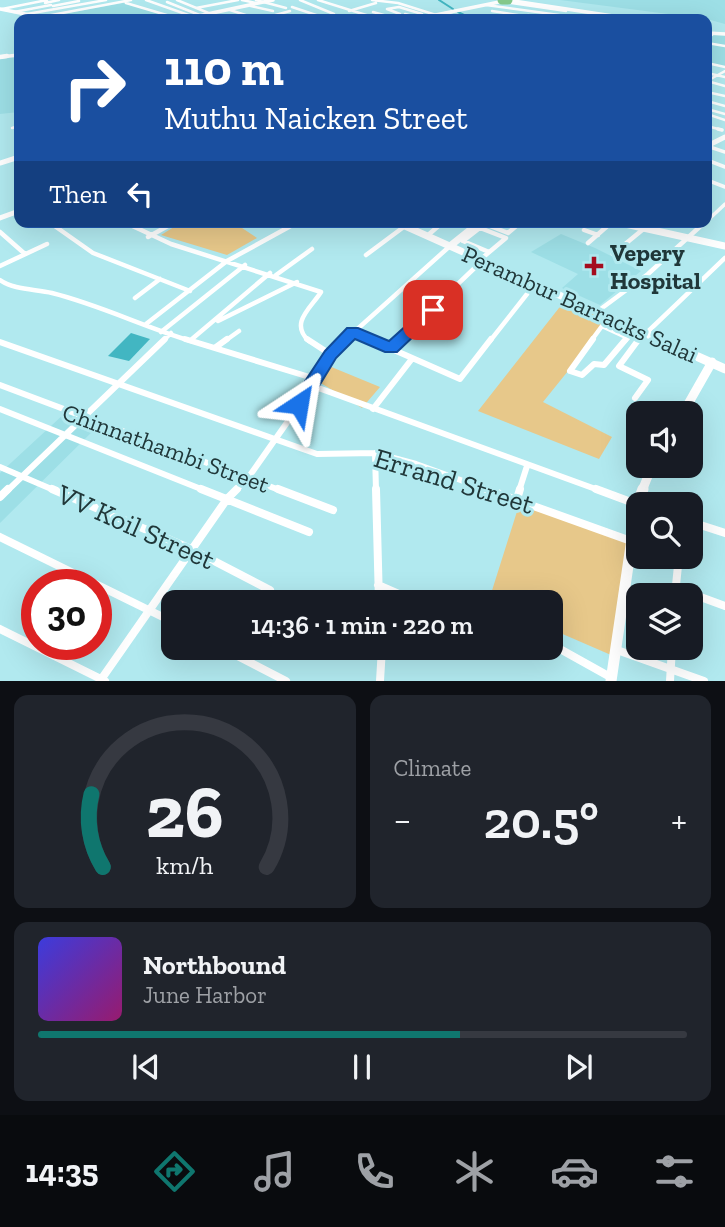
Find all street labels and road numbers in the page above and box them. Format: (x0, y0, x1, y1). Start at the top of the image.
street label: Perambur Barracks Salai (458, 239, 703, 369)
street label: Chinnathambi Street (59, 397, 273, 499)
street label: Errand Street (370, 441, 538, 521)
street label: VV Koil Street (51, 477, 220, 577)

